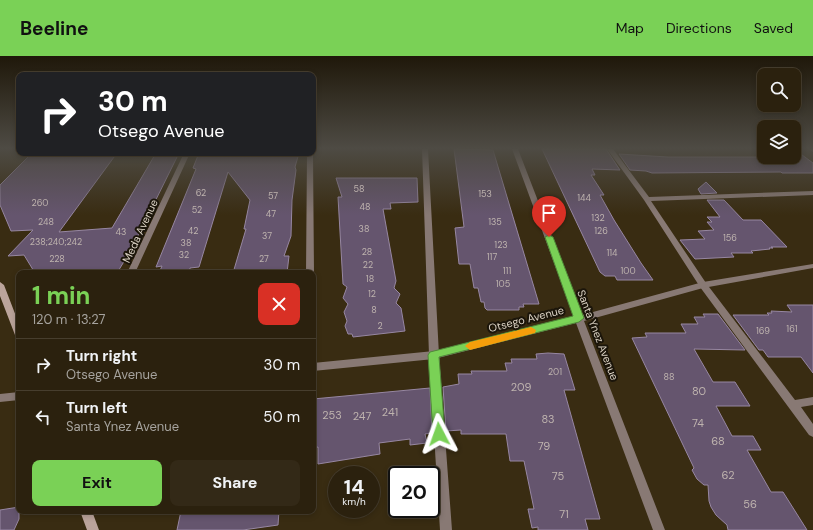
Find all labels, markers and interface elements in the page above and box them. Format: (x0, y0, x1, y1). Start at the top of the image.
text: Beeline (20, 16, 88, 41)
text: Map (616, 19, 644, 37)
text: Directions (666, 19, 732, 37)
text: Saved (754, 19, 793, 37)
map controls (757, 68, 801, 164)
button: search (757, 68, 801, 112)
text: 30 m (98, 83, 168, 120)
icon: right (32, 88, 84, 140)
text: Otsego Avenue (98, 119, 225, 143)
button: layers (757, 120, 801, 164)
house number: 58 (354, 183, 364, 195)
house number: 62 (196, 187, 206, 199)
house number: 153 (478, 188, 492, 200)
house number: 57 (268, 190, 278, 202)
house number: 144 (577, 192, 591, 204)
pin (532, 196, 566, 237)
house number: 260 (32, 197, 49, 209)
street label: Meda Avenue (119, 197, 161, 265)
house number: 48 (360, 201, 370, 213)
icon: arrive (538, 202, 560, 224)
house number: 52 (192, 204, 202, 216)
house number: 47 (266, 208, 276, 220)
house number: 132 (591, 212, 605, 224)
house number: 248 (38, 216, 54, 228)
house number: 135 (488, 216, 502, 228)
house number: 38 (359, 223, 369, 235)
house number: 42 (188, 225, 198, 237)
house number: 126 (594, 225, 608, 237)
house number: 43 (116, 226, 126, 238)
house number: 37 (262, 230, 272, 242)
house number: 156 (723, 232, 737, 244)
house number: 238;240;242 (30, 236, 82, 248)
house number: 38 (181, 237, 191, 249)
house number: 123 (494, 239, 508, 251)
house number: 28 (362, 246, 372, 258)
house number: 114 (606, 247, 618, 259)
house number: 32 (179, 249, 189, 261)
house number: 117 (487, 251, 497, 263)
house number: 228 (49, 253, 65, 265)
house number: 27 (259, 253, 269, 265)
house number: 22 (363, 259, 373, 271)
house number: 111 (503, 265, 511, 277)
house number: 100 (620, 265, 636, 277)
house number: 18 (366, 273, 374, 285)
house number: 105 (496, 278, 510, 290)
text: 1 min (32, 280, 90, 311)
button: close (258, 283, 300, 325)
house number: 12 (368, 288, 376, 300)
street label: Santa Ynez Avenue (574, 288, 622, 382)
street label: Otsego Avenue (487, 303, 565, 335)
house number: 8 (371, 304, 377, 316)
text: 120 m · 13:27 (32, 311, 105, 328)
house number: 2 (377, 320, 383, 332)
house number: 161 (786, 323, 798, 335)
house number: 169 (756, 325, 770, 337)
text: Turn right (66, 346, 137, 366)
icon: right (32, 354, 54, 376)
text: 30 m (264, 355, 300, 375)
text: Otsego Avenue (66, 366, 157, 383)
house number: 201 (548, 366, 562, 378)
house number: 88 (664, 371, 674, 383)
house number: 209 (511, 380, 531, 394)
house number: 80 (692, 384, 706, 398)
text: Turn left (66, 398, 127, 418)
house number: 241 (382, 405, 398, 419)
icon: left (32, 406, 54, 428)
text: 50 m (263, 407, 300, 427)
house number: 253 (322, 408, 342, 422)
house number: 247 (353, 409, 371, 423)
house number: 83 (541, 412, 555, 426)
position arrow (418, 413, 460, 455)
house number: 74 (692, 416, 704, 430)
text: Santa Ynez Avenue (66, 418, 179, 435)
house number: 68 (711, 434, 725, 448)
house number: 79 (538, 439, 550, 453)
button: Exit (32, 460, 162, 506)
button: Share (170, 460, 300, 506)
speed limit sign: 20 (388, 466, 440, 518)
house number: 62 (722, 468, 734, 482)
house number: 75 (552, 469, 564, 483)
text: 14 (344, 474, 364, 500)
text: km/h (342, 495, 366, 508)
house number: 56 (743, 497, 757, 511)
house number: 71 (559, 507, 569, 521)

